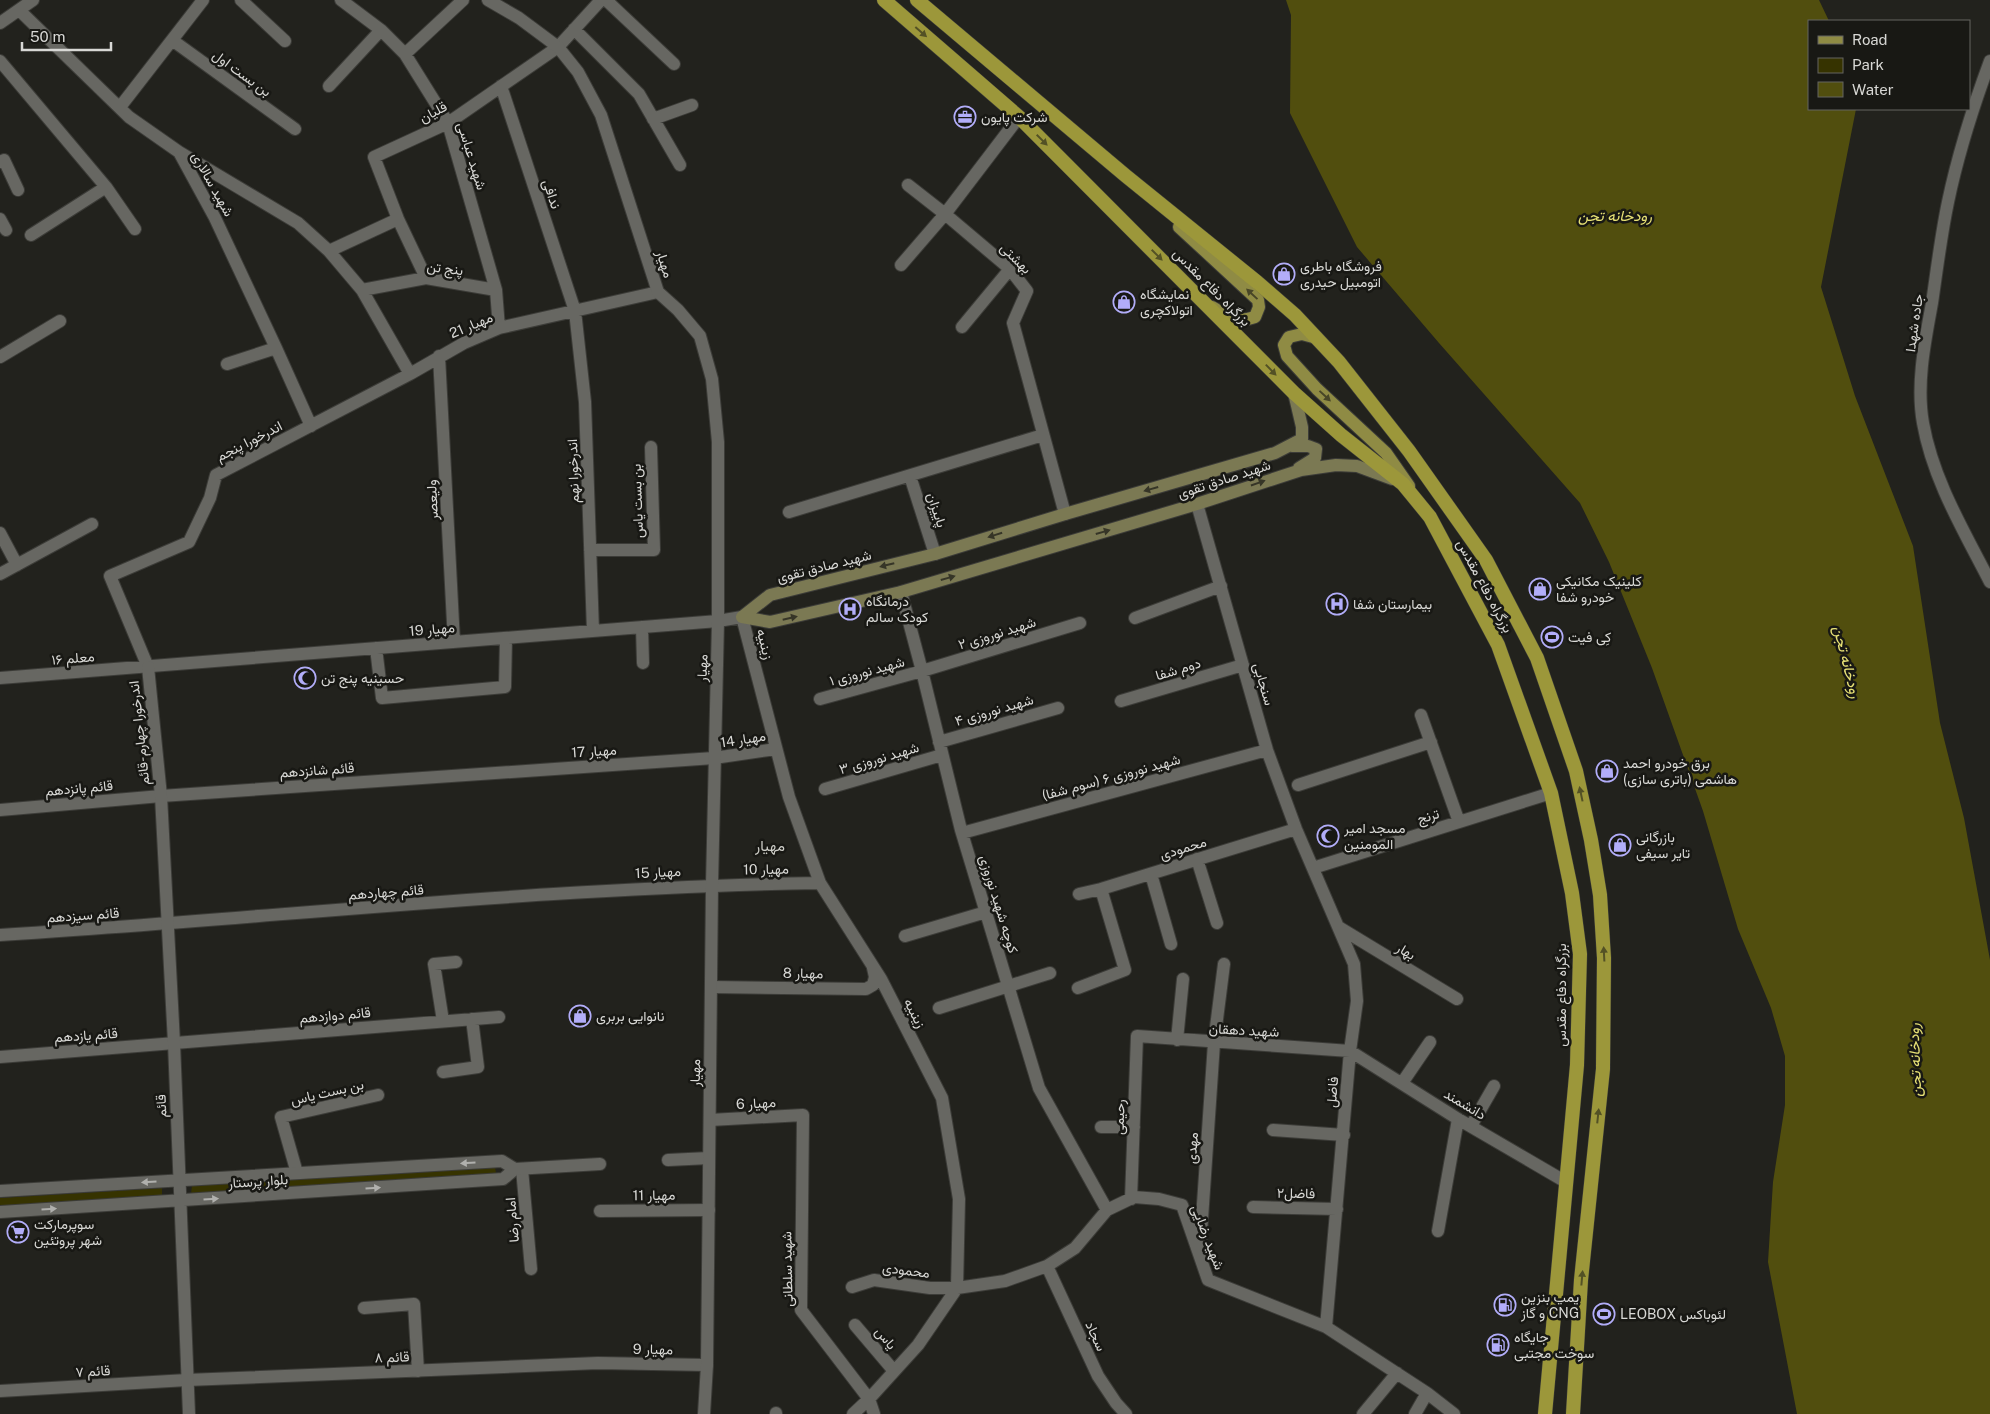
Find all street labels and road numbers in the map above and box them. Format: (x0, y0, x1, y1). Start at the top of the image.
street label: بن بست اول (208, 46, 274, 101)
street label: قلیان (416, 98, 450, 127)
street label: شهید عباسی (453, 120, 490, 192)
street label: شهید سالاری (188, 149, 237, 220)
street label: ندافی (539, 177, 564, 211)
street label: بهشتی (997, 239, 1035, 277)
street label: بزرگراه دفاع مقدس (1168, 245, 1254, 331)
street label: مهیار (652, 247, 677, 280)
street label: پنج تن (426, 258, 464, 281)
street label: جاده شهدا (1902, 293, 1927, 353)
street label: مهیار 21 (447, 309, 495, 342)
street label: اندرخورا پنجم (213, 418, 286, 466)
street label: اندرخورا نهم (564, 439, 583, 503)
street label: شهید صادق تقوی (1175, 456, 1273, 503)
street label: بن بست یاس (628, 463, 647, 539)
street label: ولیعصر (423, 479, 442, 522)
street label: پاییزان (922, 491, 950, 530)
street label: بزرگراه دفاع مقدس (1451, 537, 1516, 637)
street label: شهید صادق تقوی (775, 547, 873, 586)
street label: شهید نوروزی ۲ (956, 614, 1038, 653)
street label: مهیار 19 (408, 619, 456, 640)
street label: زینبیه (753, 627, 777, 661)
street label: معلم ۱۶ (51, 648, 95, 669)
street label: شهید نوروزی ۱ (828, 653, 907, 690)
street label: مهیار (693, 654, 711, 683)
street label: دوم شفا (1154, 654, 1203, 684)
street label: سنجابی (1249, 661, 1278, 707)
street label: اندرخورا چهارم-قائم (126, 680, 154, 786)
street label: شهید نوروزی ۴ (953, 691, 1035, 730)
street label: مهیار 14 (719, 728, 767, 751)
street label: شهید نوروزی ۳ (837, 739, 921, 778)
street label: مهیار 17 (571, 741, 617, 762)
street label: شهید نوروزی ۶ (سوم شفا) (1040, 751, 1182, 804)
street label: قائم شانزدهم (279, 759, 355, 782)
street label: قائم پانزدهم (44, 777, 114, 801)
street label: ترنج (1415, 805, 1442, 830)
street label: محمودی (1158, 833, 1209, 864)
street label: کوچه شهید نوروزی (975, 853, 1022, 956)
street label: مهیار 10 (743, 861, 789, 878)
street label: مهیار 15 (635, 863, 681, 882)
street label: قائم چهاردهم (348, 881, 424, 905)
street label: قائم سیزدهم (46, 904, 120, 927)
street label: بهار (1392, 939, 1419, 964)
street label: بزرگراه دفاع مقدس (1553, 943, 1572, 1047)
street label: مهیار 8 (783, 965, 823, 982)
street label: زینبیه (900, 996, 929, 1031)
street label: قائم دوازدهم (299, 1004, 372, 1027)
street label: شهید دهقان (1208, 1020, 1280, 1041)
street label: قائم یازدهم (54, 1025, 118, 1046)
street label: مهیار (687, 1059, 704, 1088)
street label: بن بست یاس (289, 1076, 365, 1109)
street label: فاضل (1323, 1076, 1342, 1108)
street label: دانشمند (1441, 1085, 1489, 1123)
street label: قائم (153, 1094, 170, 1118)
street label: مهیار 6 (736, 1094, 776, 1113)
street label: رحیمی (1110, 1099, 1129, 1135)
street label: مهدی (1183, 1132, 1202, 1164)
street label: بلوار پرستار (226, 1171, 289, 1193)
street label: فاضل۲ (1277, 1185, 1315, 1202)
street label: مهیار 11 (632, 1187, 676, 1204)
street label: امام رضا (502, 1197, 523, 1243)
street label: شهید رضایی (1187, 1202, 1228, 1272)
street label: شهید سلطانی (778, 1231, 797, 1307)
street label: محمودی (881, 1259, 931, 1282)
street label: سجاد (1081, 1319, 1110, 1354)
street label: یاس (871, 1323, 900, 1353)
street label: مهیار 9 (633, 1341, 673, 1358)
street label: قائم ٨ (374, 1348, 410, 1367)
street label: قائم ٧ (75, 1362, 111, 1381)

